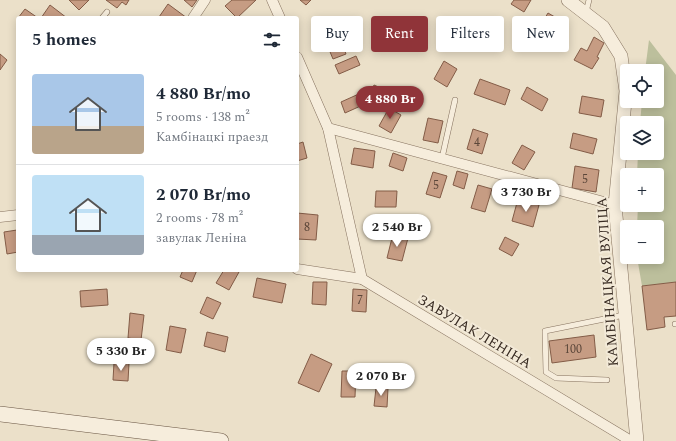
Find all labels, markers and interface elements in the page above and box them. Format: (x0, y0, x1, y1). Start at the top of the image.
chip: Buy (311, 16, 363, 52)
chip: Rent (371, 16, 428, 52)
chip: Filters (436, 16, 504, 52)
chip: New (512, 16, 569, 52)
text: 5 homes (32, 27, 97, 53)
icon: filters (261, 29, 283, 51)
map controls (620, 64, 664, 264)
button: locate (620, 64, 664, 108)
text: 4 880 Br/mo (156, 81, 251, 107)
pin: 4 880 Br (349, 86, 431, 120)
text: 4 880 Br (365, 89, 415, 109)
icon: home (64, 90, 112, 138)
text: 5 rooms · 138 m² (156, 107, 250, 127)
button: layers (620, 116, 664, 160)
text: Камбінацкі праезд (156, 127, 268, 147)
house number: 4 (474, 133, 480, 152)
button: + (620, 168, 664, 212)
house number: 5 (582, 170, 588, 189)
house number: 5 (433, 176, 439, 195)
pin: 3 730 Br (485, 179, 567, 213)
text: 2 070 Br/mo (156, 182, 251, 208)
text: 3 730 Br (501, 182, 551, 202)
icon: home (64, 191, 112, 239)
street label: КАМБІНАЦКАЯ ВУЛІЦА (591, 196, 624, 367)
text: 2 rooms · 78 m² (156, 208, 243, 228)
pin: 2 540 Br (356, 214, 438, 248)
text: 2 540 Br (372, 217, 422, 237)
house number: 8 (304, 218, 310, 237)
button: − (620, 220, 664, 264)
text: завулак Леніна (156, 228, 247, 248)
street label: ЗАВУЛАК ЛЕНІНА (414, 289, 536, 374)
house number: 7 (357, 291, 363, 310)
pin: 5 330 Br (80, 338, 162, 372)
house number: 100 (564, 340, 582, 359)
text: 5 330 Br (96, 341, 146, 361)
pin: 2 070 Br (340, 363, 422, 397)
text: 2 070 Br (356, 366, 406, 386)

